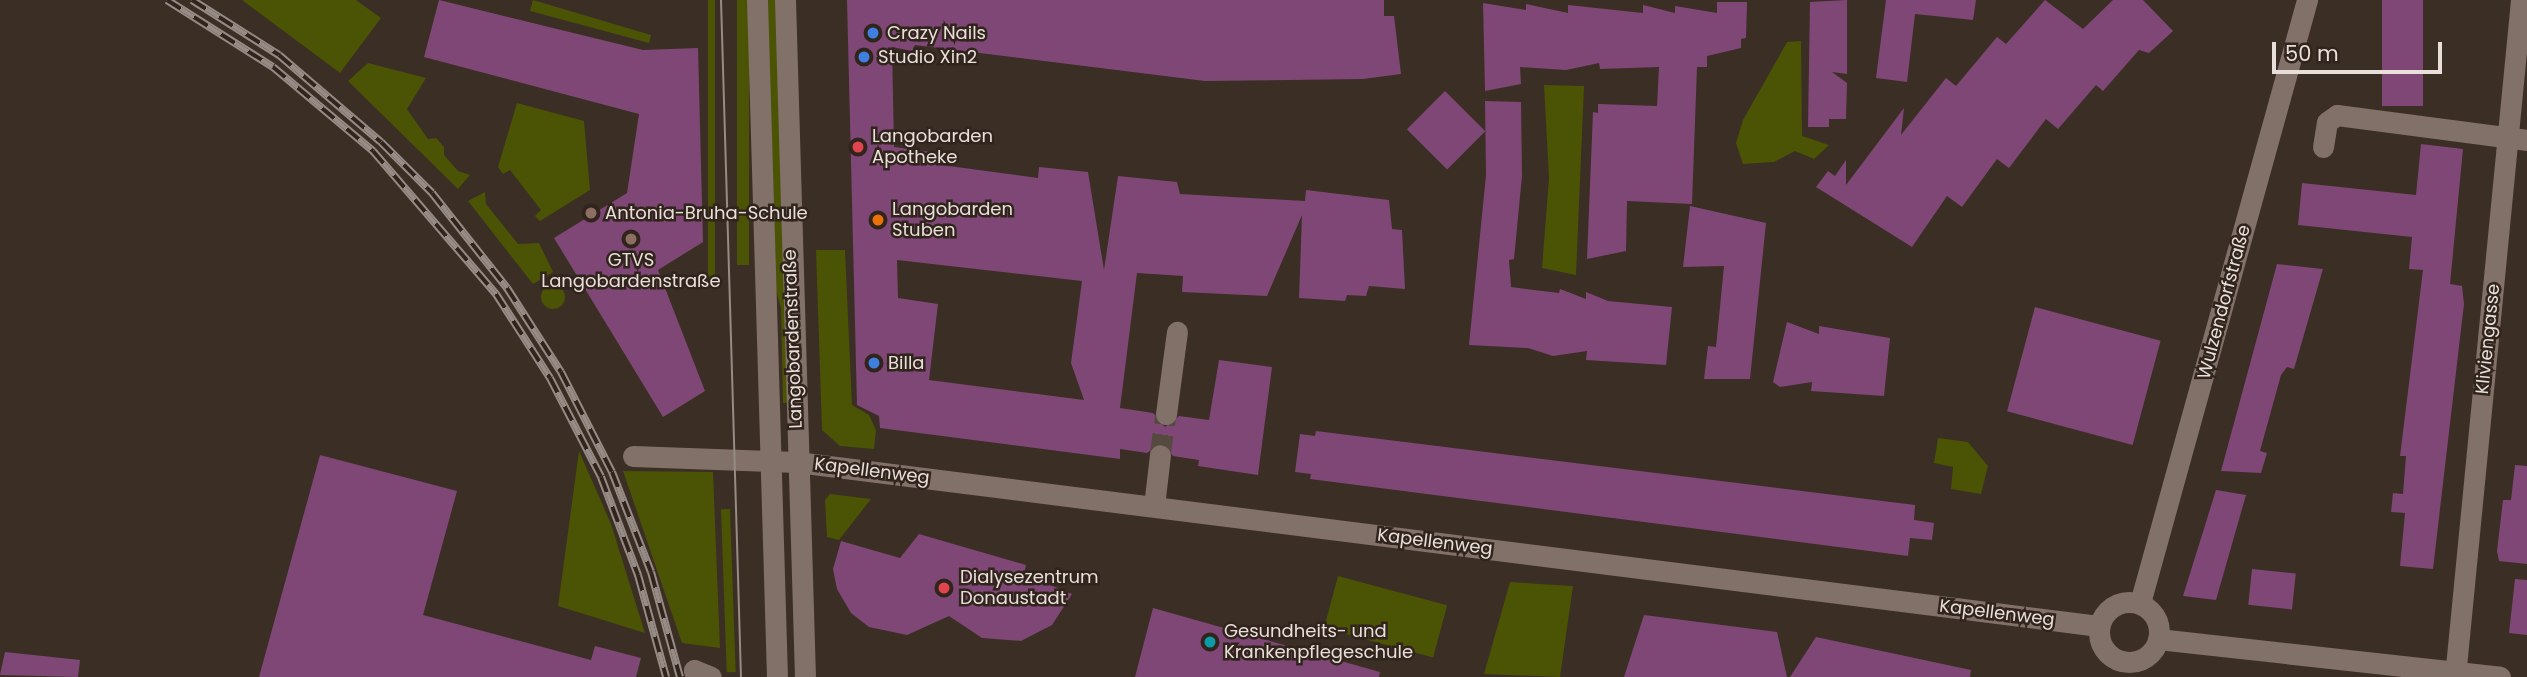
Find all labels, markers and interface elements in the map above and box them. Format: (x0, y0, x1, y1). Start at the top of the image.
place label: Crazy Nails (887, 22, 986, 44)
marker: Crazy Nails (865, 25, 881, 41)
scale bar (2275, 28, 2445, 72)
text: 50 m (2285, 39, 2339, 68)
place label: Studio Xin2 (878, 46, 977, 68)
marker: Studio Xin2 (856, 49, 872, 65)
place label: Langobarden Apotheke (872, 126, 993, 168)
marker: Langobarden Apotheke (850, 139, 866, 155)
place label: Langobarden Stuben (892, 199, 1013, 242)
place label: Antonia-Bruha-Schule (605, 202, 808, 224)
marker: Antonia-Bruha-Schule (583, 205, 599, 221)
marker: Langobarden Stuben (870, 212, 886, 228)
street label: Wulzendorfstraße (2193, 222, 2255, 382)
marker: GTVS Langobardenstraße (623, 231, 639, 247)
street label: Langobardenstraße (779, 249, 807, 429)
place label: GTVS Langobardenstraße (541, 250, 721, 292)
street label: Kliviengasse (2471, 283, 2505, 395)
place label: Billa (888, 352, 924, 374)
marker: Billa (866, 355, 882, 371)
street label: Kapellenweg (813, 453, 931, 489)
street label: Kapellenweg (1376, 524, 1494, 560)
place label: Dialysezentrum Donaustadt (960, 567, 1099, 610)
marker: Dialysezentrum Donaustadt (934, 578, 954, 598)
street label: Kapellenweg (1938, 595, 2056, 631)
place label: Gesundheits- und Krankenpflegeschule (1224, 621, 1413, 664)
marker: Gesundheits- und Krankenpflegeschule (1202, 634, 1218, 650)

